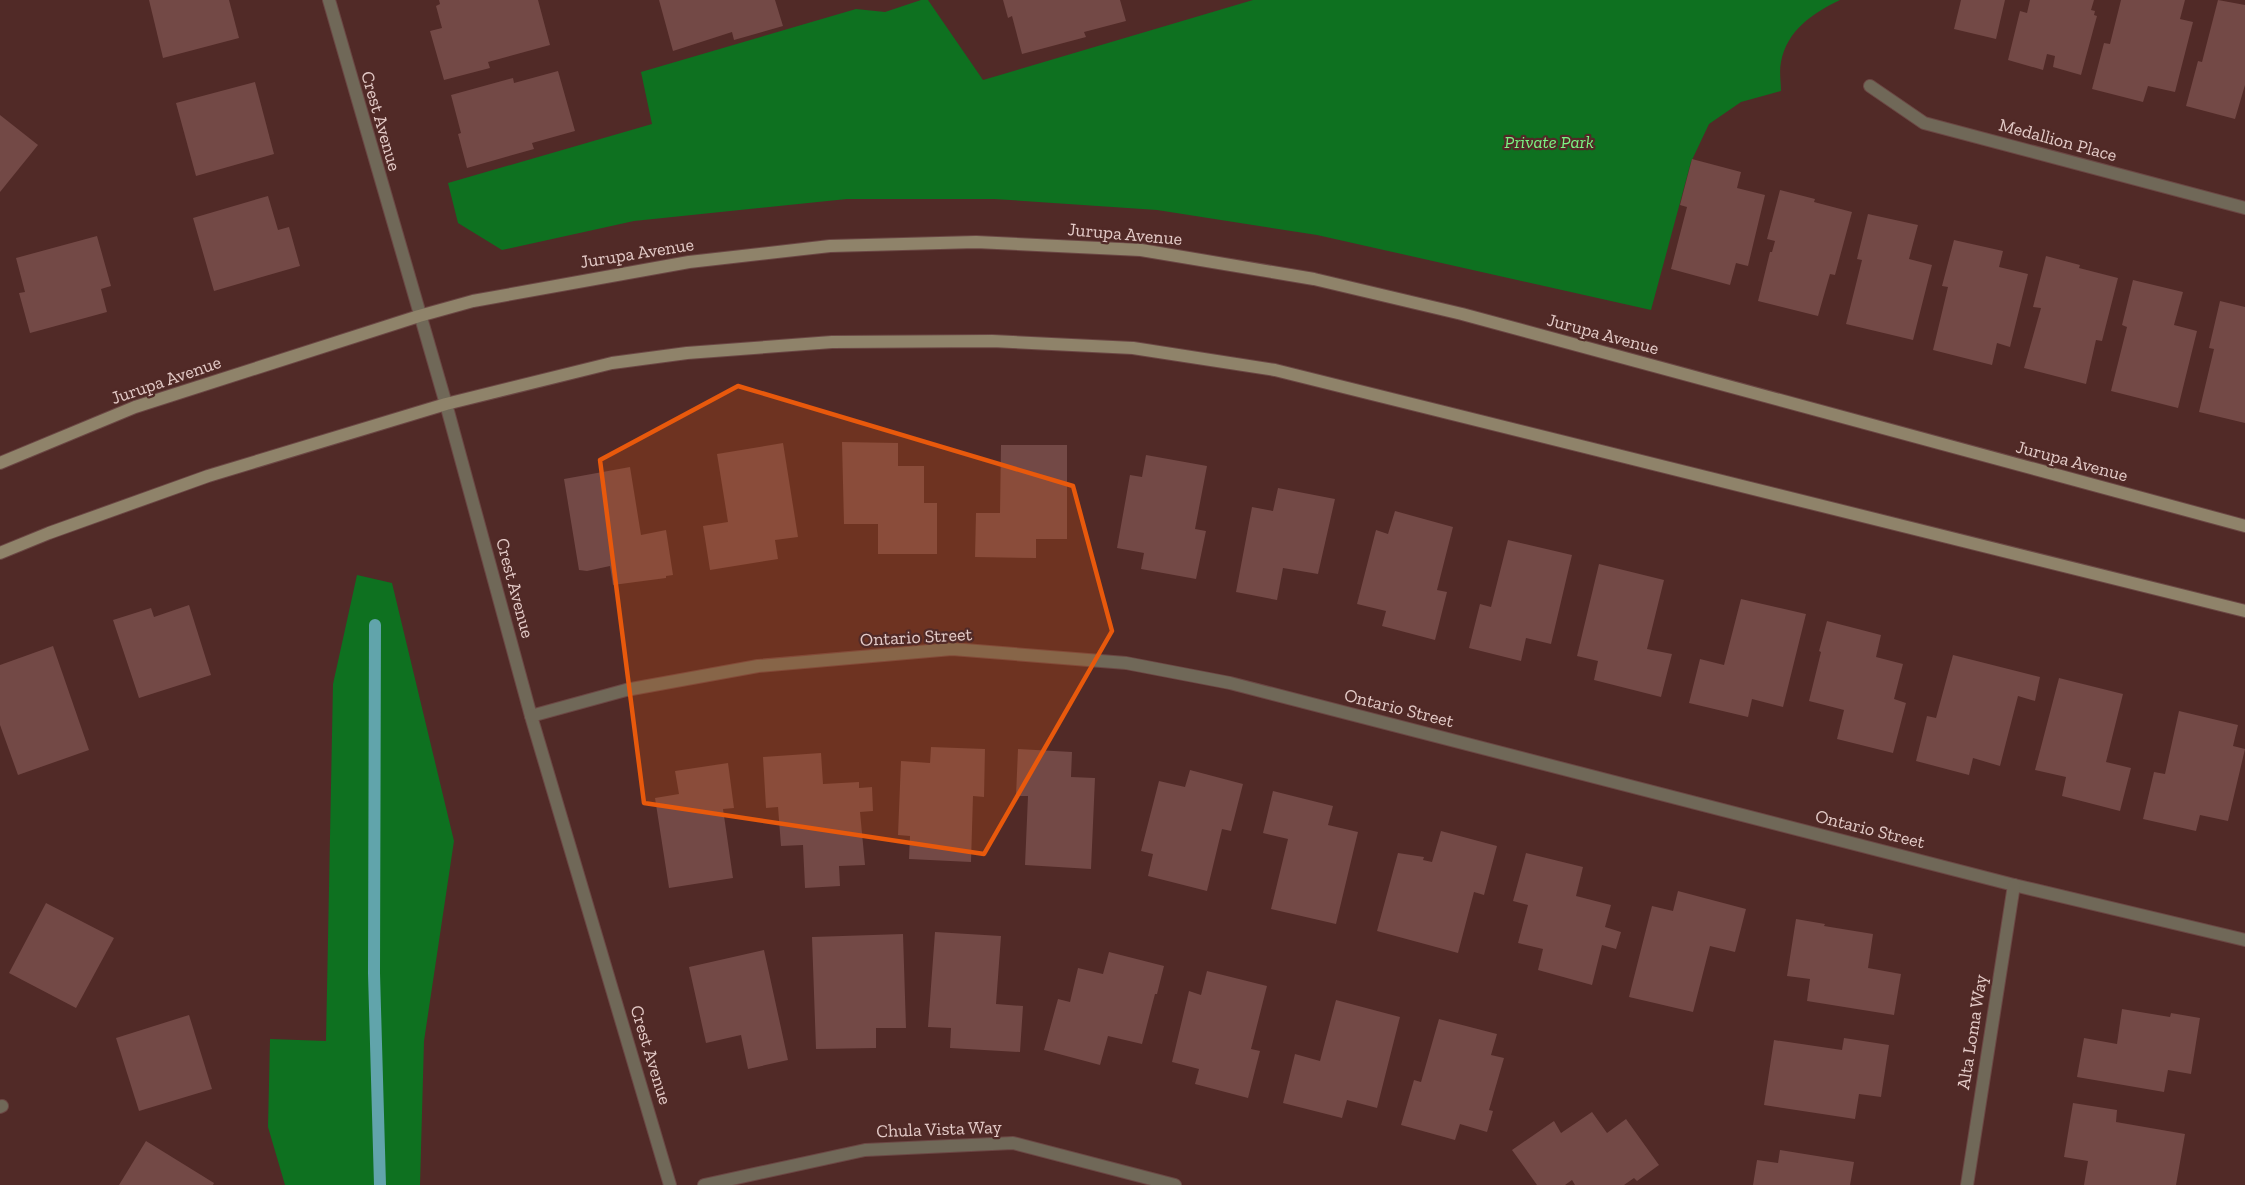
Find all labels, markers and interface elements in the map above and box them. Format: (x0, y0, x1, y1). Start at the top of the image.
street label: Crest Avenue (356, 69, 406, 173)
street label: Medallion Place (1997, 114, 2119, 166)
park label: Private Park (1504, 131, 1594, 153)
street label: Jurupa Avenue (1067, 218, 1183, 250)
street label: Jurupa Avenue (579, 233, 695, 273)
street label: Jurupa Avenue (1545, 309, 1661, 359)
street label: Jurupa Avenue (108, 351, 224, 409)
street label: Jurupa Avenue (2014, 436, 2130, 486)
street label: Crest Avenue (491, 536, 539, 640)
street label: Ontario Street (859, 623, 973, 651)
street label: Ontario Street (1342, 684, 1456, 732)
street label: Ontario Street (1813, 805, 1927, 853)
street label: Alta Loma Way (1952, 972, 1992, 1091)
street label: Crest Avenue (625, 1003, 677, 1107)
street label: Chula Vista Way (876, 1116, 1003, 1142)

